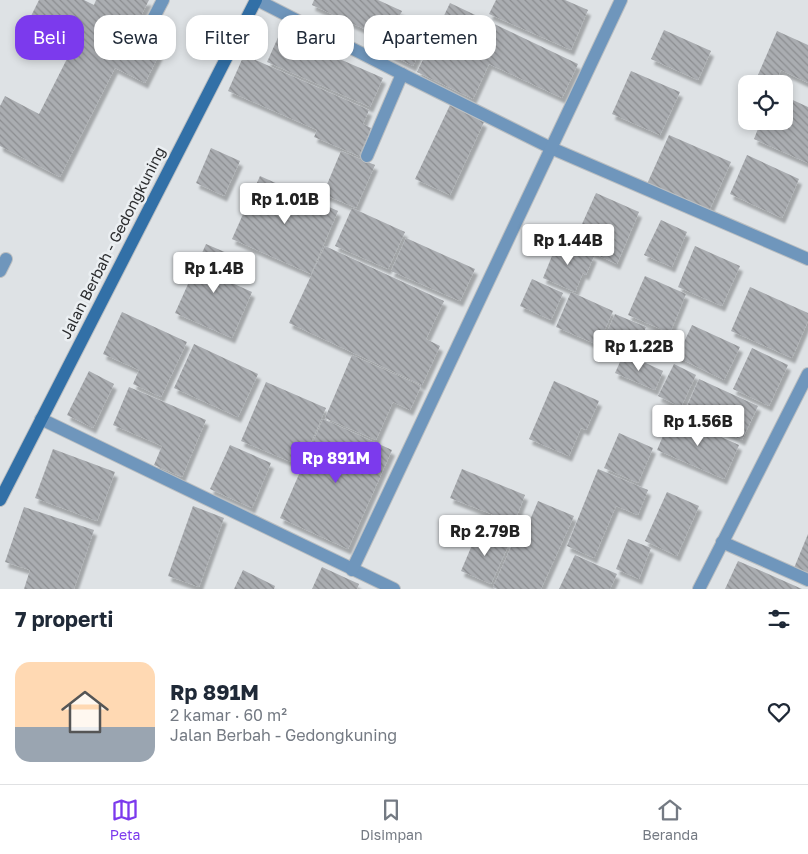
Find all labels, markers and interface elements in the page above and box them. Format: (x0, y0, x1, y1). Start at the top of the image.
chip: Beli (15, 15, 84, 60)
chip: Sewa (94, 15, 176, 60)
chip: Filter (186, 15, 268, 60)
chip: Baru (278, 15, 354, 60)
chip: Apartemen (364, 15, 496, 60)
map controls (738, 75, 793, 130)
button: locate (738, 75, 793, 130)
street label: Jalan Berbah - Gedongkuning (56, 144, 168, 342)
pin: Rp 1.01B (233, 182, 337, 225)
text: Rp 1.01B (251, 189, 319, 209)
pin: Rp 1.44B (516, 224, 620, 266)
text: Rp 1.44B (533, 230, 603, 250)
pin: Rp 1.4B (168, 252, 260, 294)
text: Rp 1.4B (184, 258, 244, 278)
pin: Rp 1.22B (587, 330, 691, 372)
text: Rp 1.22B (604, 336, 674, 356)
pin: Rp 1.56B (646, 404, 750, 447)
text: Rp 1.56B (663, 411, 733, 431)
pin: Rp 891M (290, 442, 382, 484)
text: Rp 891M (302, 448, 370, 468)
pin: Rp 2.79B (433, 514, 537, 557)
text: Rp 2.79B (450, 521, 520, 541)
icon: filters (765, 605, 793, 633)
text: 7 properti (15, 606, 113, 632)
text: Rp 891M (170, 679, 259, 705)
icon: home (55, 682, 115, 742)
icon: heart (765, 698, 793, 726)
text: 2 kamar · 60 m² (170, 705, 287, 725)
text: Jalan Berbah - Gedongkuning (170, 725, 397, 745)
tab: Peta (110, 796, 141, 843)
tab: Disimpan (360, 796, 423, 843)
tab: Beranda (642, 796, 698, 843)

